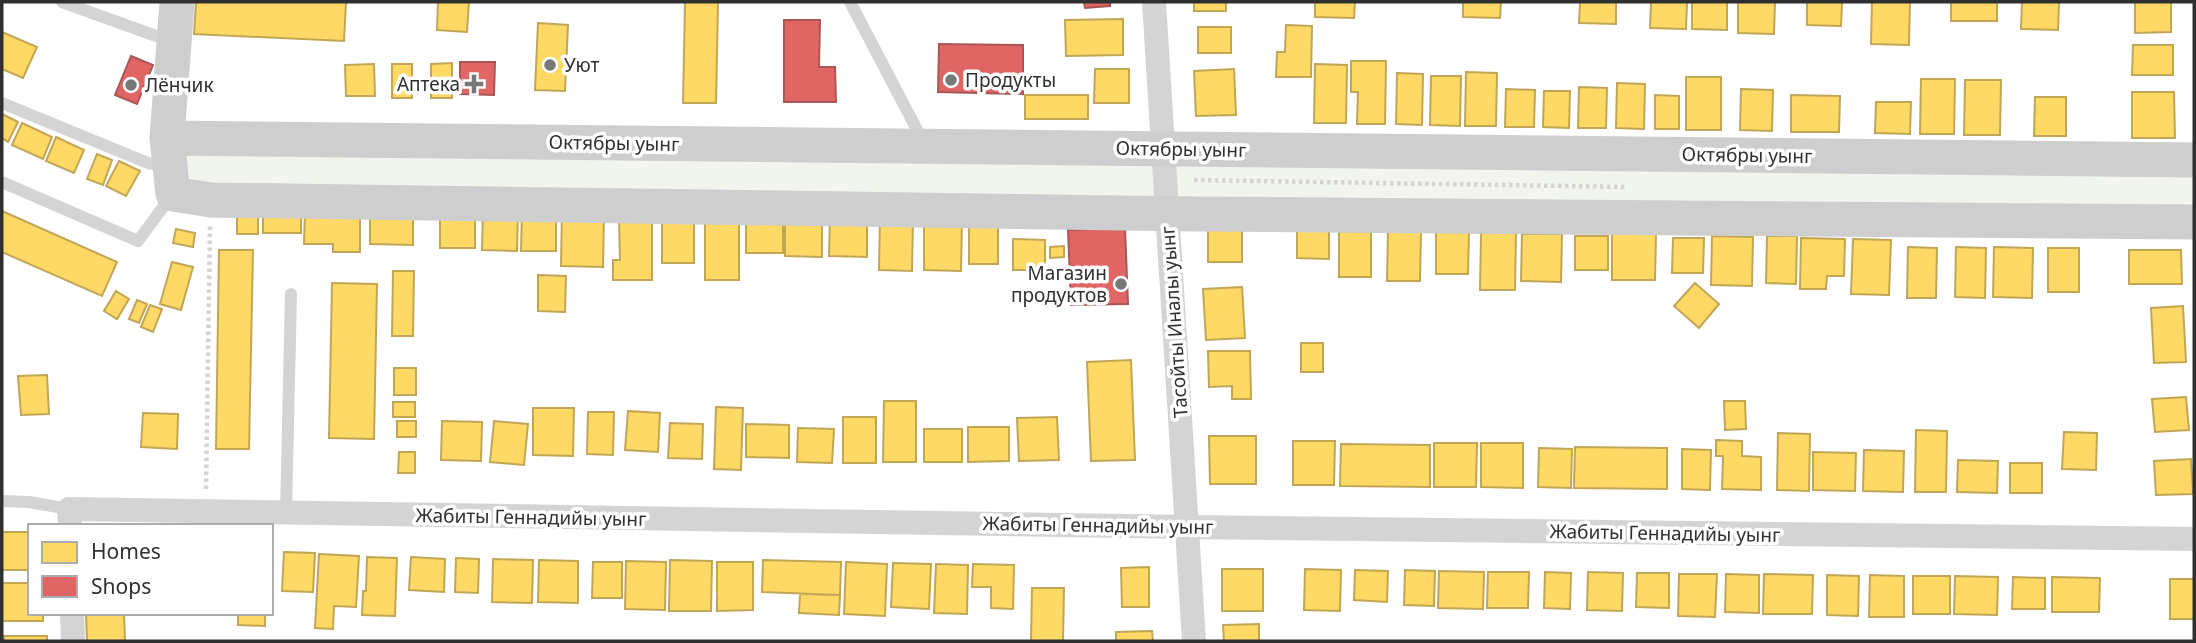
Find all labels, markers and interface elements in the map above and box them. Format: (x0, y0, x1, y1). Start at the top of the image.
place label: Уют (564, 52, 600, 78)
marker: Уют (542, 57, 558, 73)
place label: Продукты (965, 67, 1056, 93)
place label: Аптека (397, 71, 460, 97)
place label: Лёнчик (145, 72, 213, 98)
marker: Продукты (943, 72, 959, 88)
marker: Аптека (466, 76, 482, 92)
marker: Лёнчик (123, 77, 139, 93)
street label: Октябры уынг (548, 129, 680, 157)
street label: Октябры уынг (1115, 135, 1247, 163)
street label: Октябры уынг (1681, 141, 1813, 169)
street label: Тасойты Иналы уынг (1154, 225, 1194, 419)
place label: Магазин продуктов (1011, 260, 1107, 308)
marker: Магазин продуктов (1113, 276, 1129, 292)
street label: Жабиты Геннадийы уынг (415, 502, 647, 532)
street label: Жабиты Геннадийы уынг (982, 510, 1214, 540)
street label: Жабиты Геннадийы уынг (1549, 518, 1781, 548)
legend (28, 524, 273, 615)
text: Homes (91, 537, 161, 565)
text: Shops (91, 572, 151, 600)

